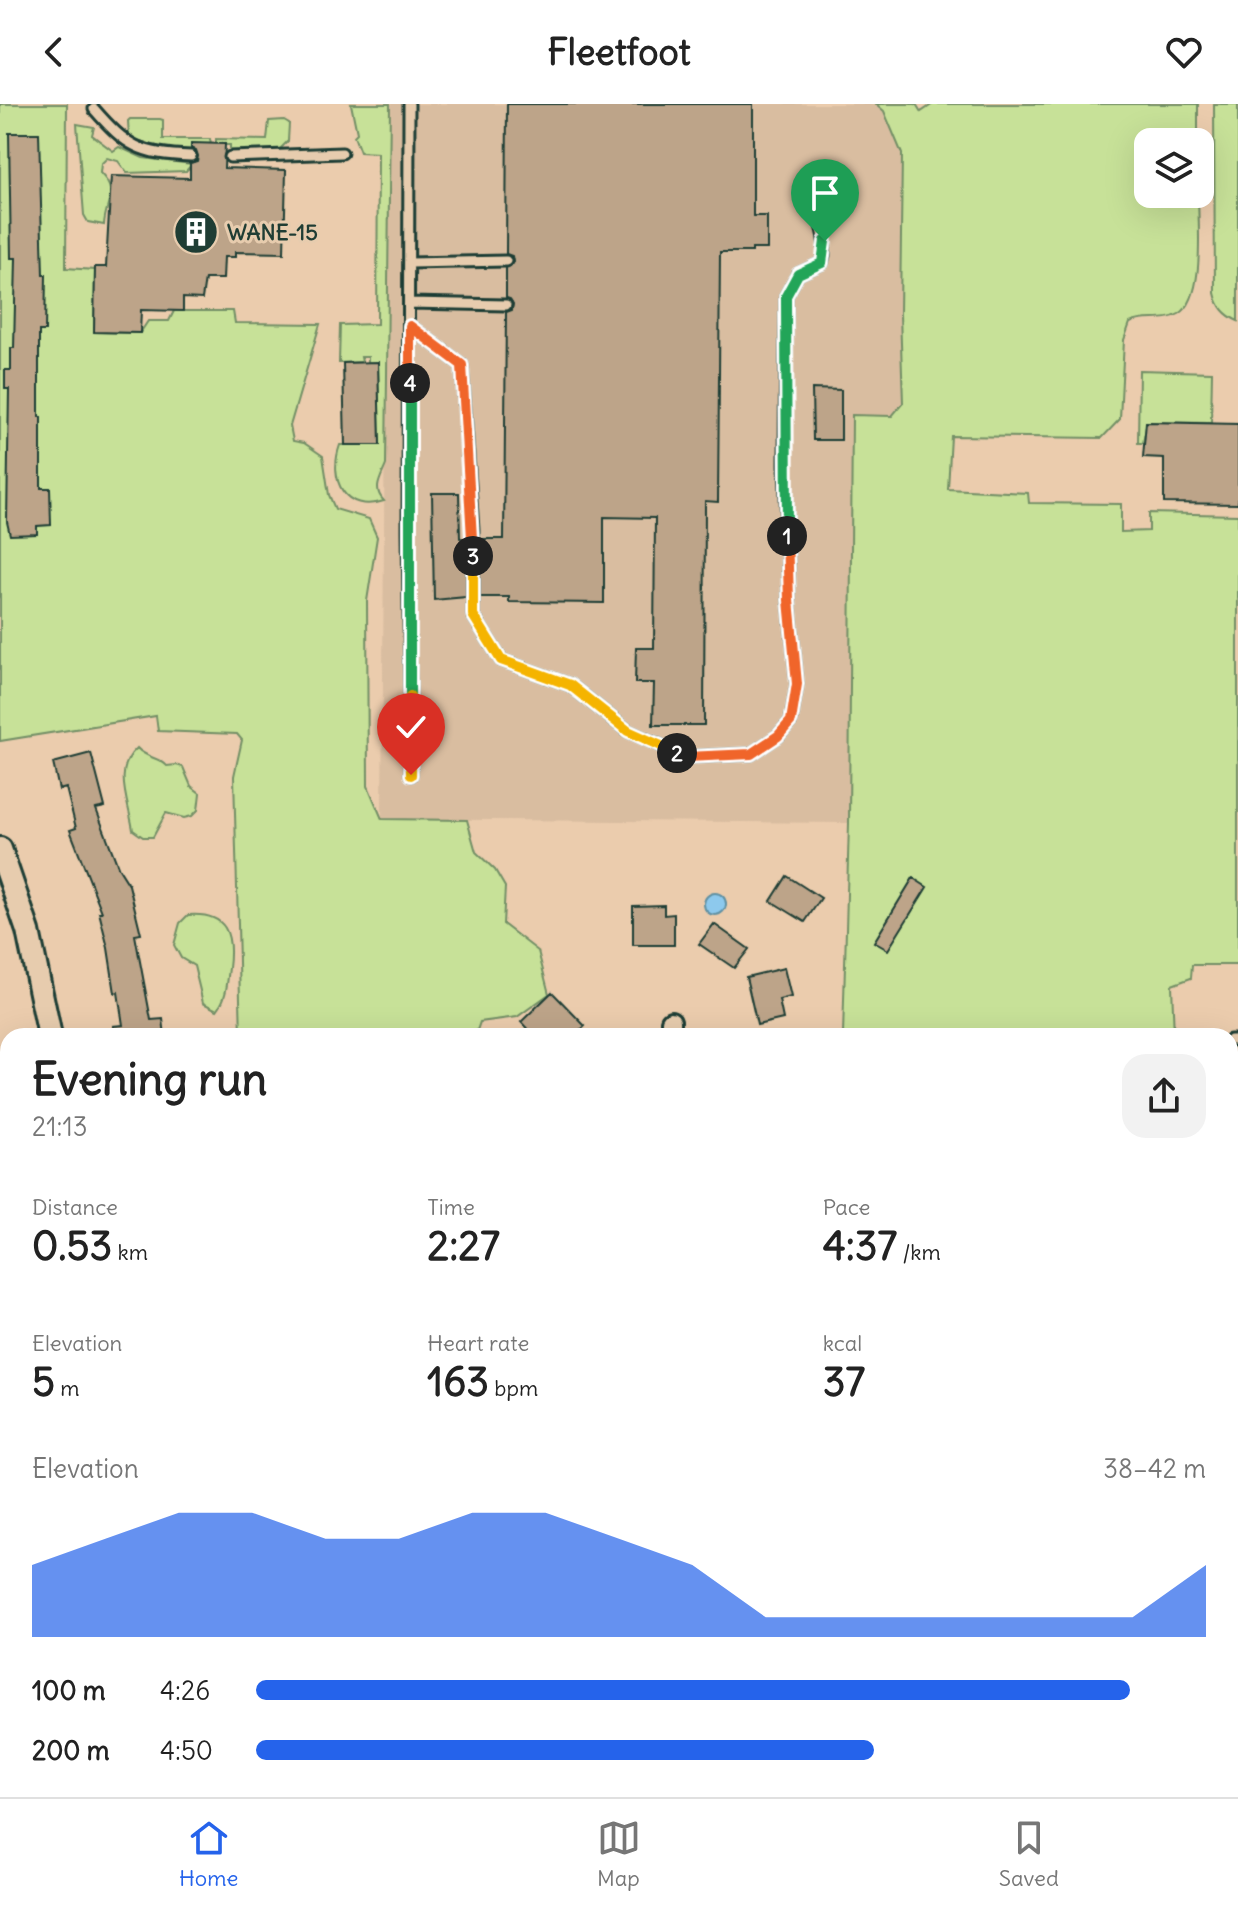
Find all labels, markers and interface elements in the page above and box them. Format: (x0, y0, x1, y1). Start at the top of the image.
icon: back (32, 30, 76, 74)
text: Fleetfoot (547, 30, 691, 75)
icon: heart (1162, 30, 1206, 74)
map controls (1134, 128, 1214, 208)
button: layers (1134, 128, 1214, 208)
pin (791, 159, 859, 241)
icon: arrive (803, 171, 847, 215)
building icon: WANE-15 (172, 208, 220, 256)
place label: WANE-15 (227, 218, 318, 246)
pin: 4 (390, 363, 430, 403)
text: 4 (404, 369, 416, 397)
pin: 1 (767, 516, 807, 556)
text: 1 (783, 522, 791, 550)
pin: 3 (453, 536, 493, 576)
text: 3 (467, 542, 479, 570)
pin (377, 693, 445, 775)
icon: check (389, 705, 433, 749)
pin: 2 (657, 733, 697, 773)
text: 2 (671, 739, 683, 767)
text: Evening run (32, 1052, 267, 1107)
button: share (1122, 1054, 1206, 1138)
text: 21:13 (32, 1110, 88, 1143)
text: Distance (32, 1193, 118, 1221)
text: Time (427, 1193, 475, 1221)
text: Pace (823, 1193, 870, 1221)
text: 0.53 (32, 1221, 112, 1271)
text: 2:27 (427, 1221, 500, 1271)
text: 4:37 (823, 1221, 897, 1271)
text: km (112, 1238, 148, 1266)
text: /km (897, 1238, 941, 1266)
text: Elevation (32, 1329, 122, 1357)
text: Heart rate (427, 1329, 529, 1357)
text: kcal (823, 1329, 862, 1357)
text: 5 (32, 1357, 55, 1407)
text: 163 (427, 1357, 489, 1407)
text: 37 (823, 1357, 865, 1407)
text: m (55, 1374, 80, 1402)
text: bpm (489, 1374, 538, 1402)
text: Elevation (32, 1452, 139, 1485)
text: 38–42 m (1103, 1452, 1206, 1485)
text: 100 m (32, 1674, 106, 1707)
text: 4:26 (160, 1674, 210, 1707)
text: 200 m (32, 1734, 109, 1767)
text: 4:50 (160, 1734, 213, 1767)
tab: Home (179, 1816, 238, 1892)
tab: Map (597, 1816, 641, 1892)
tab: Saved (999, 1816, 1059, 1892)

